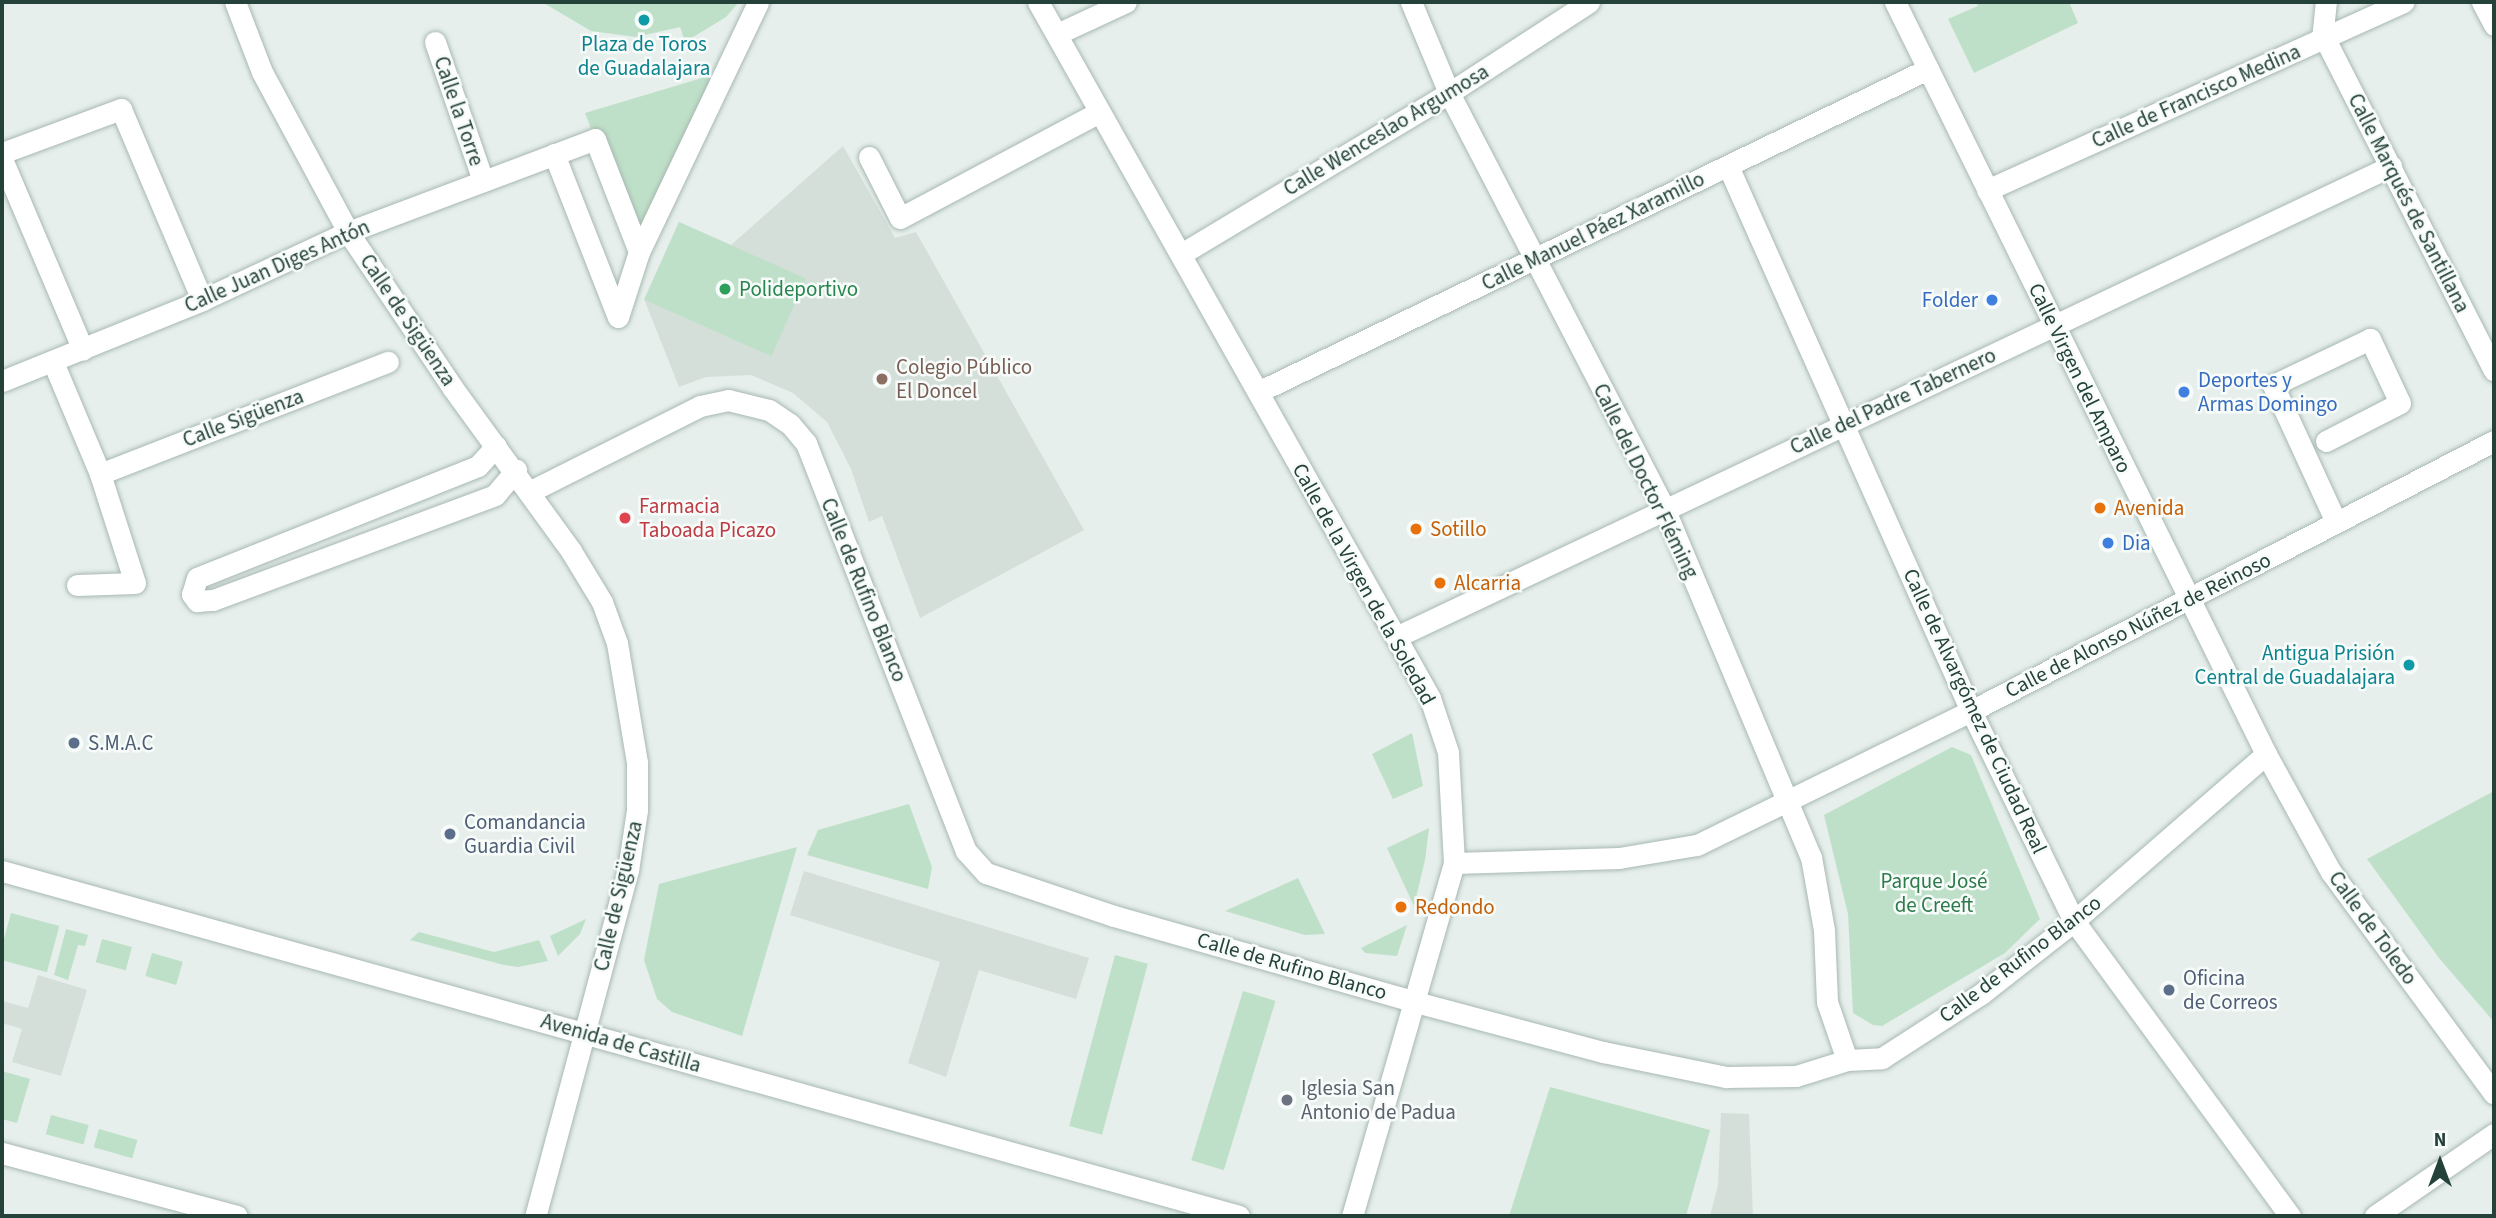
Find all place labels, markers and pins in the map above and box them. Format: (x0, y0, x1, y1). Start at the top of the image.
marker: Plaza de Toros de Guadalajara (636, 12, 652, 28)
place label: Plaza de Toros de Guadalajara (578, 31, 710, 81)
place label: Polideportivo (739, 276, 858, 302)
marker: Polideportivo (717, 281, 733, 297)
place label: Folder (1922, 287, 1978, 313)
marker: Folder (1984, 292, 2000, 308)
place label: Colegio Público El Doncel (896, 354, 1032, 404)
place label: Deportes y Armas Domingo (2198, 367, 2338, 417)
marker: Colegio Público El Doncel (874, 371, 890, 387)
marker: Deportes y Armas Domingo (2176, 384, 2192, 400)
place label: Farmacia Taboada Picazo (639, 493, 776, 543)
place label: Avenida (2114, 495, 2184, 521)
marker: Avenida (2092, 500, 2108, 516)
marker: Farmacia Taboada Picazo (617, 510, 633, 526)
place label: Sotillo (1430, 516, 1487, 542)
marker: Sotillo (1408, 521, 1424, 537)
place label: Dia (2122, 530, 2151, 556)
marker: Dia (2100, 535, 2116, 551)
place label: Alcarria (1454, 570, 1521, 596)
marker: Alcarria (1432, 575, 1448, 591)
place label: Antigua Prisión Central de Guadalajara (2195, 640, 2395, 690)
marker: Antigua Prisión Central de Guadalajara (2401, 657, 2417, 673)
place label: S.M.A.C (88, 730, 154, 756)
marker: S.M.A.C (66, 735, 82, 751)
place label: Comandancia Guardia Civil (464, 809, 586, 859)
marker: Comandancia Guardia Civil (442, 826, 458, 842)
place label: Redondo (1415, 894, 1495, 920)
marker: Redondo (1393, 899, 1409, 915)
place label: Oficina de Correos (2183, 965, 2278, 1015)
marker: Oficina de Correos (2161, 982, 2177, 998)
place label: Iglesia San Antonio de Padua (1301, 1075, 1456, 1125)
marker: Iglesia San Antonio de Padua (1279, 1092, 1295, 1108)

